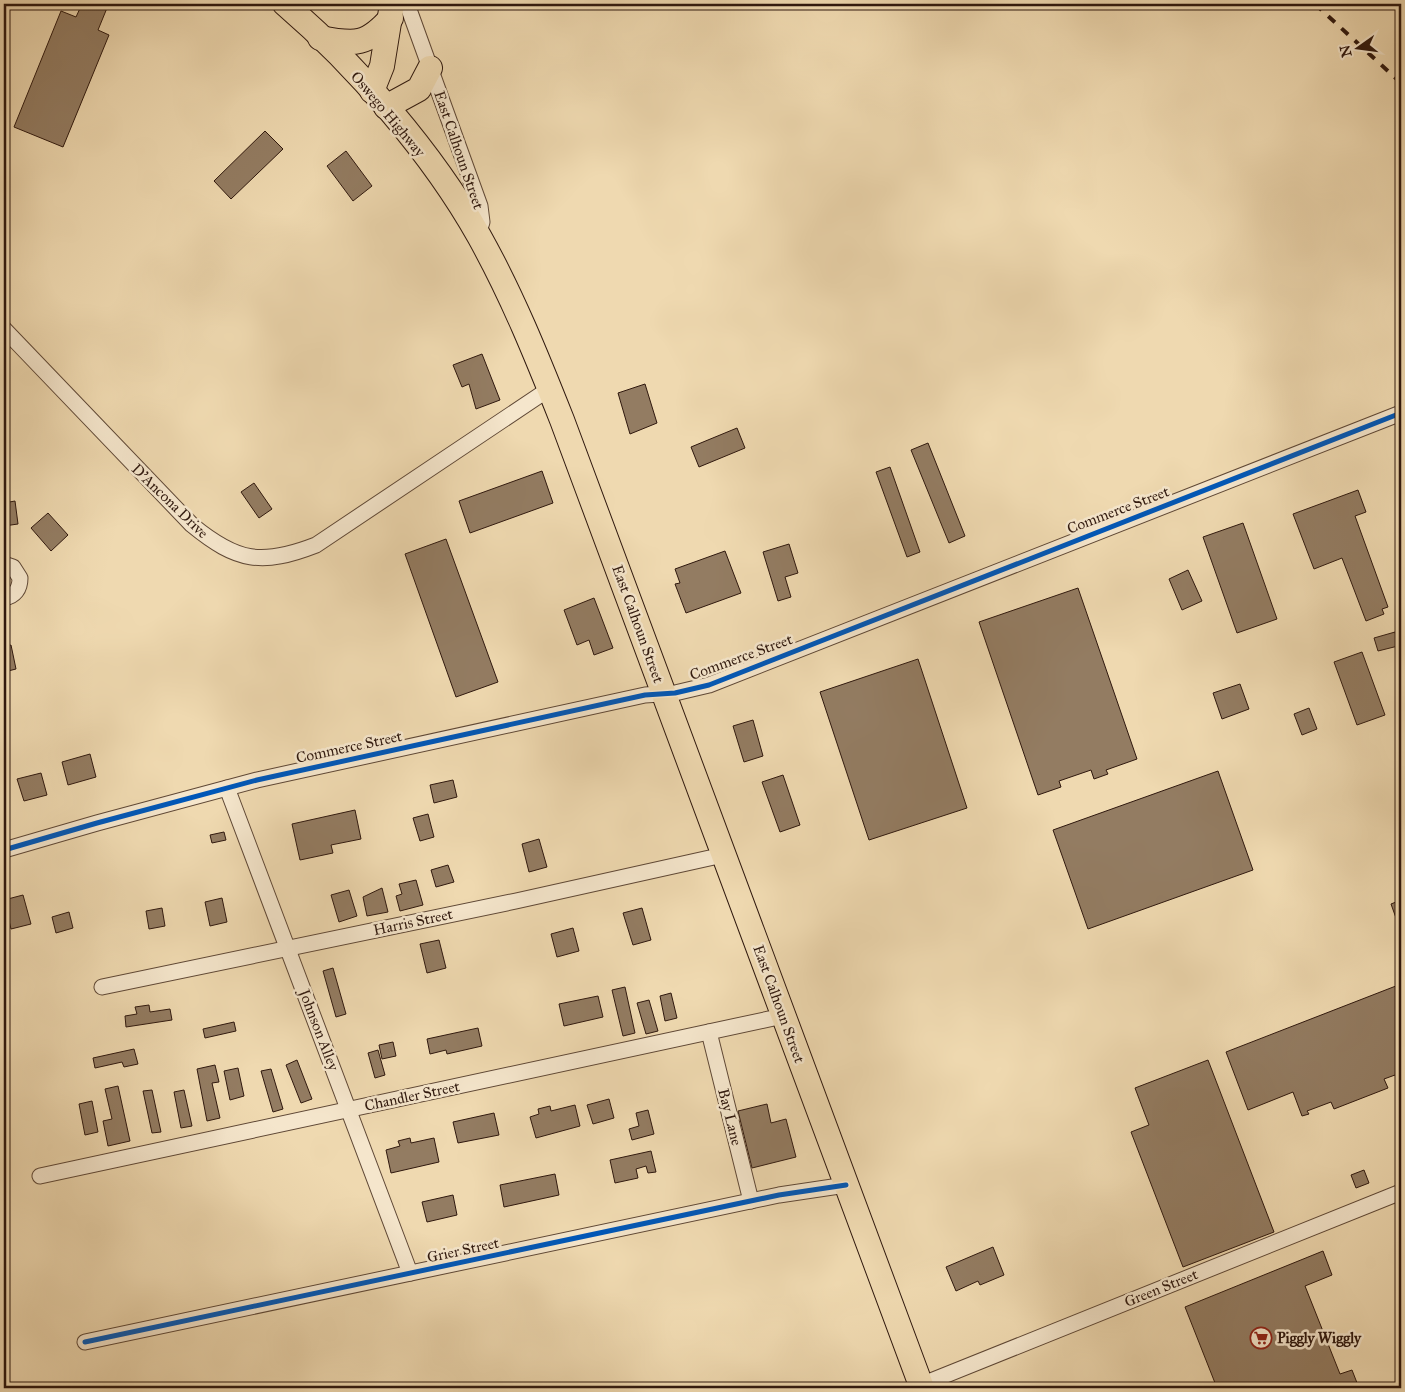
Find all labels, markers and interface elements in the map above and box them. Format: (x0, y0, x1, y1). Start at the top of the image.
north arrow (1332, 22, 1382, 72)
text: N (1336, 43, 1356, 59)
street label: Oswego Highway (347, 68, 430, 161)
street label: East Calhoun Street (430, 88, 488, 212)
street label: D'Ancona Drive (128, 460, 212, 542)
street label: Commerce Street (1064, 482, 1172, 538)
street label: East Calhoun Street (608, 563, 668, 686)
street label: Commerce Street (687, 630, 795, 684)
street label: Commerce Street (294, 727, 404, 767)
street label: Harris Street (372, 905, 455, 939)
street label: East Calhoun Street (749, 943, 809, 1066)
street label: Johnson Alley (294, 985, 343, 1074)
street label: Chandler Street (363, 1077, 462, 1115)
street label: Bay Lane (714, 1087, 746, 1147)
street label: Grier Street (425, 1233, 501, 1266)
street label: Green Street (1122, 1265, 1201, 1311)
supermarket icon: Piggly Wiggly (1249, 1326, 1273, 1350)
place label: Piggly Wiggly (1277, 1329, 1362, 1348)

